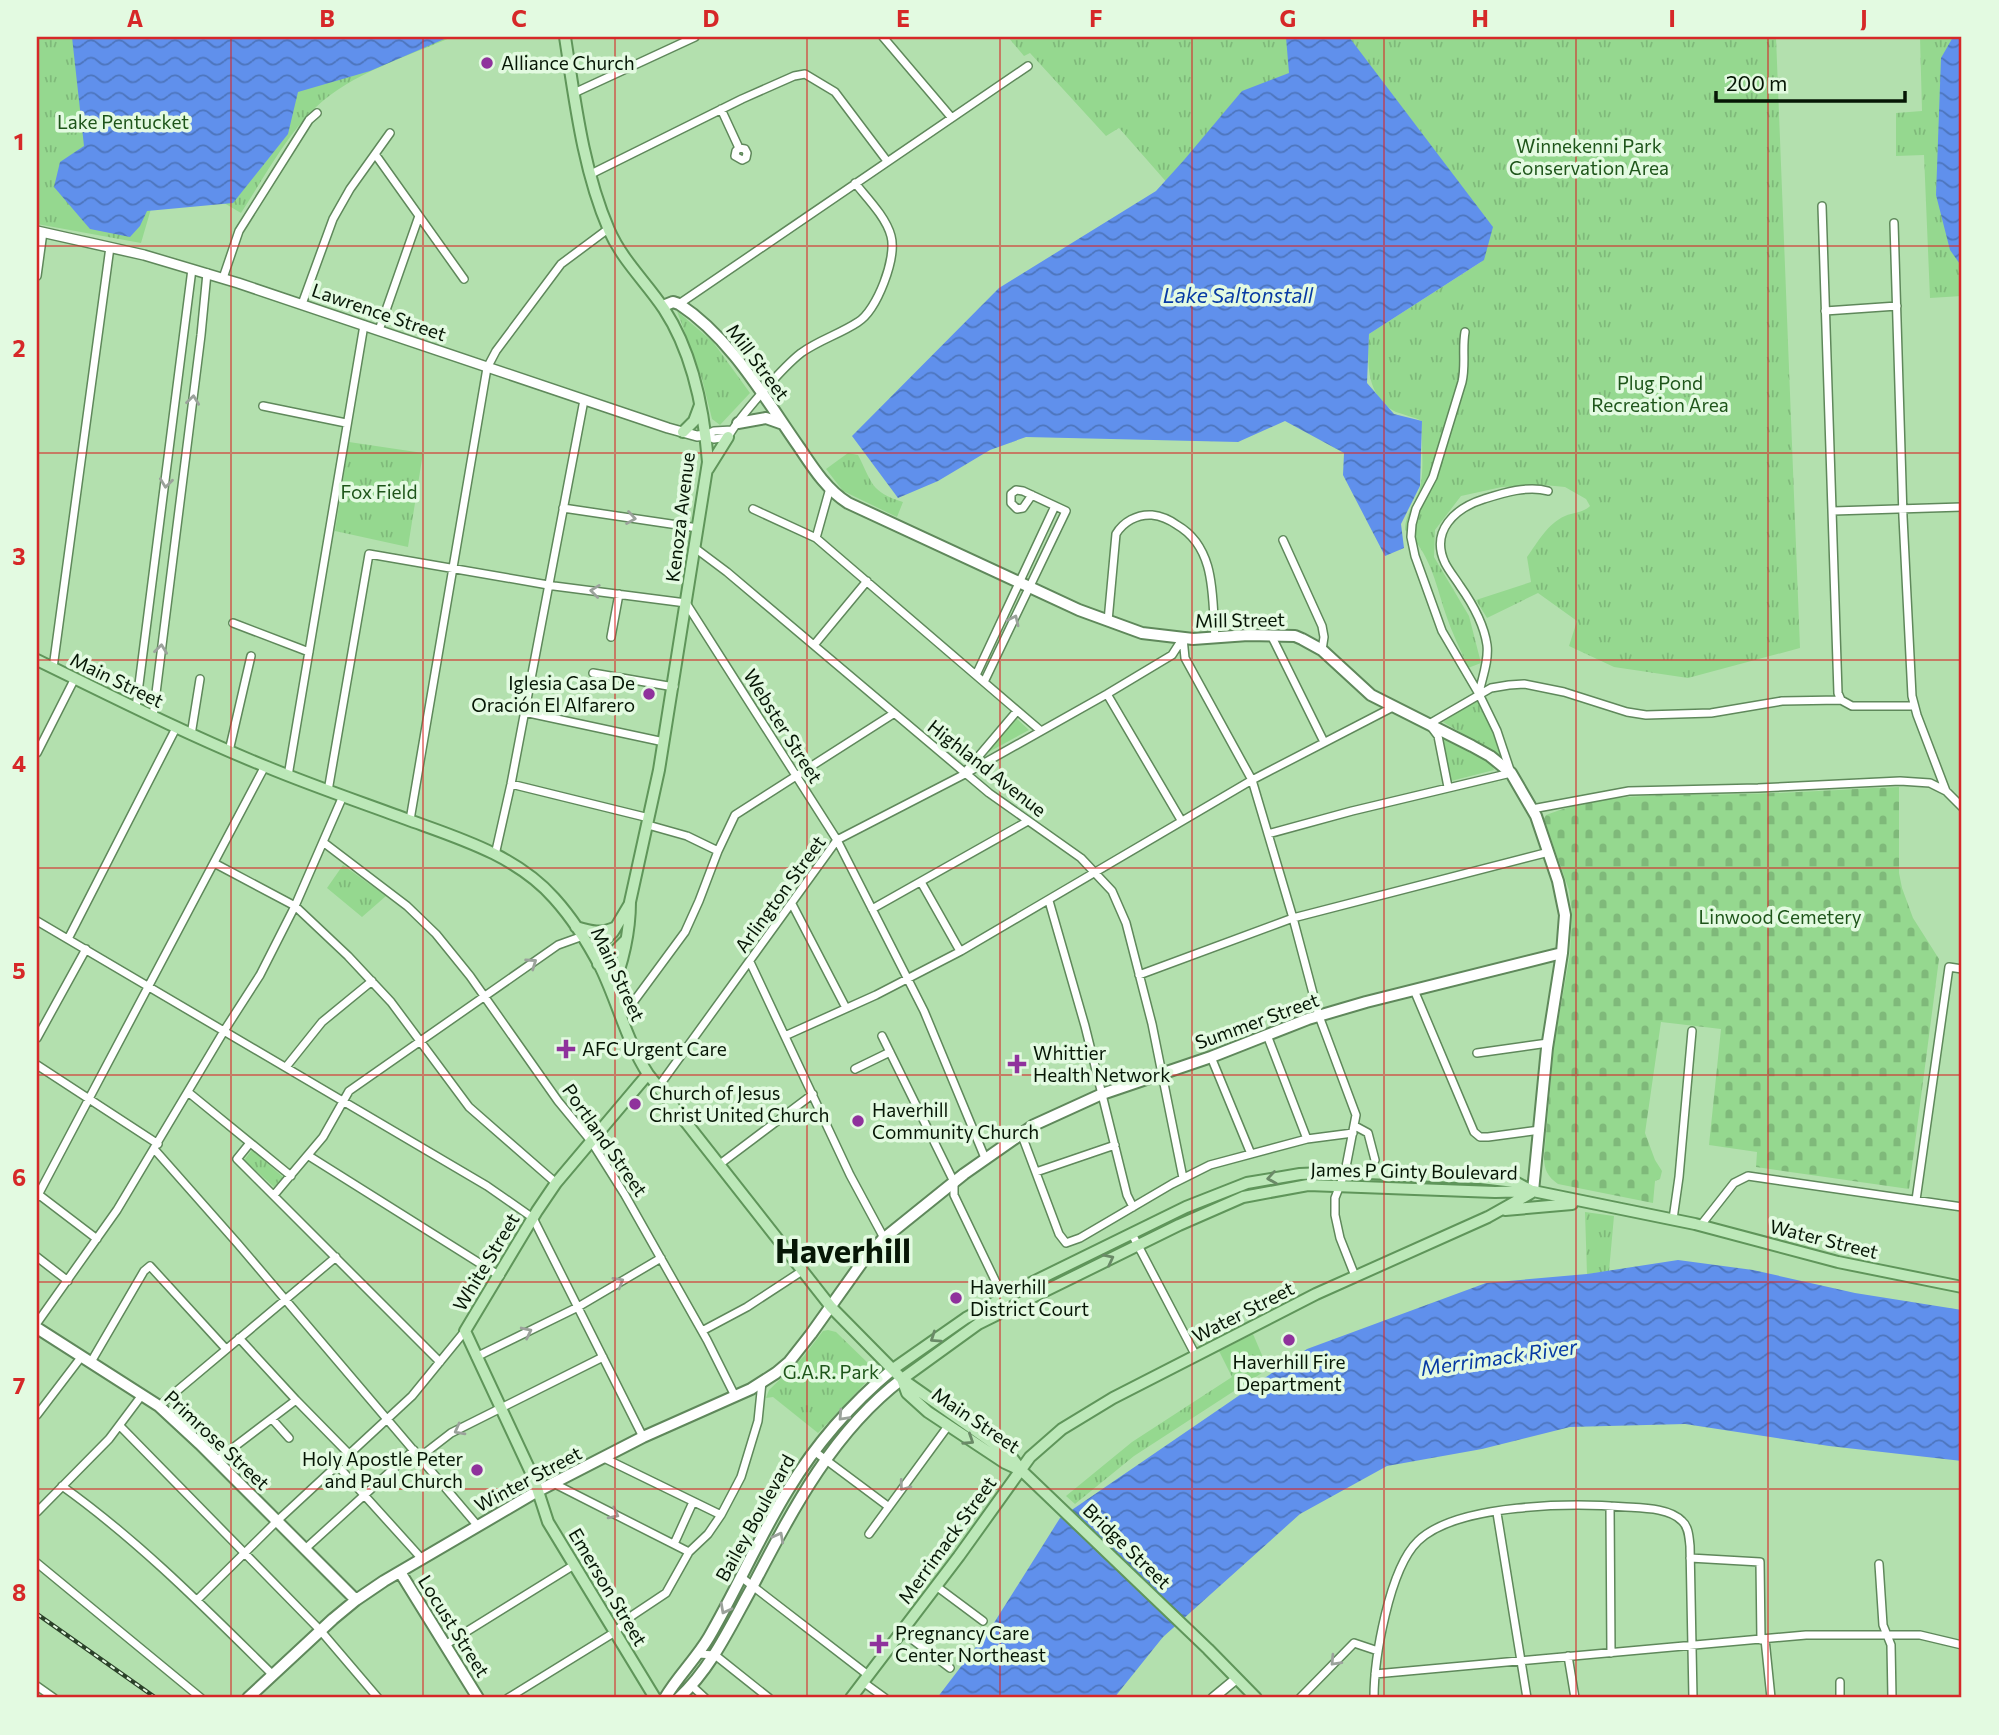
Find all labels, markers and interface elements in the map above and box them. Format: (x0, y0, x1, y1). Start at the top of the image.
text: A (127, 4, 144, 32)
text: B (319, 4, 335, 32)
text: C (511, 4, 527, 32)
text: D (703, 4, 720, 32)
text: E (896, 4, 910, 32)
text: F (1089, 4, 1103, 32)
text: G (1280, 4, 1296, 32)
text: H (1471, 4, 1489, 32)
text: I (1668, 4, 1676, 32)
text: J (1860, 4, 1868, 32)
place label: Alliance Church (501, 51, 635, 74)
marker: Alliance Church (479, 55, 495, 71)
scale bar (1716, 60, 1904, 104)
text: 200 m (1726, 70, 1787, 95)
park label: Lake Pentucket (57, 110, 189, 133)
text: 1 (14, 127, 24, 155)
park label: Winnekenni Park Conservation Area (1509, 134, 1669, 179)
street label: Lawrence Street (309, 278, 450, 345)
water label: Lake Saltonstall (1163, 282, 1314, 307)
street label: Mill Street (722, 319, 795, 405)
text: 2 (12, 334, 26, 362)
park label: Plug Pond Recreation Area (1591, 371, 1729, 416)
one-way arrow (185, 394, 200, 406)
street label: Kenoza Avenue (660, 451, 699, 583)
one-way arrow (158, 477, 173, 488)
park label: Fox Field (341, 480, 417, 503)
one-way arrow (625, 510, 636, 525)
text: 3 (12, 542, 26, 570)
one-way arrow (589, 583, 600, 598)
street label: Mill Street (1195, 607, 1285, 632)
one-way arrow (1005, 615, 1019, 627)
one-way arrow (153, 644, 168, 655)
street label: Main Street (67, 647, 168, 712)
street label: Webster Street (739, 664, 828, 787)
place label: Iglesia Casa De Oración El Alfarero (471, 671, 635, 716)
marker: Iglesia Casa De Oración El Alfarero (641, 686, 657, 702)
street label: Highland Avenue (924, 714, 1051, 821)
text: 4 (12, 749, 26, 777)
street label: Arlington Street (729, 831, 830, 957)
park label: Linwood Cemetery (1698, 905, 1862, 928)
street label: Main Street (587, 923, 650, 1025)
text: 5 (12, 956, 26, 984)
one-way arrow (524, 959, 537, 971)
street label: Summer Street (1192, 987, 1322, 1054)
place label: AFC Urgent Care (582, 1037, 727, 1060)
marker: AFC Urgent Care (556, 1039, 576, 1059)
place label: Whittier Health Network (1033, 1041, 1170, 1086)
marker: Whittier Health Network (1007, 1054, 1027, 1074)
street label: Portland Street (558, 1079, 653, 1201)
place label: Church of Jesus Christ United Church (649, 1081, 829, 1126)
marker: Church of Jesus Christ United Church (627, 1096, 643, 1112)
place label: Haverhill Community Church (872, 1098, 1039, 1143)
marker: Haverhill Community Church (850, 1113, 866, 1129)
street label: James P Ginty Boulevard (1310, 1157, 1518, 1184)
text: 6 (12, 1163, 26, 1191)
one-way arrow (1266, 1170, 1278, 1185)
street label: White Street (447, 1208, 524, 1315)
street label: Water Street (1768, 1214, 1881, 1263)
district label: Haverhill (775, 1229, 911, 1270)
one-way arrow (1102, 1254, 1115, 1268)
place label: Haverhill District Court (970, 1275, 1089, 1320)
street label: Water Street (1188, 1276, 1298, 1347)
one-way arrow (612, 1277, 625, 1290)
marker: Haverhill District Court (948, 1290, 964, 1306)
one-way arrow (520, 1327, 532, 1341)
one-way arrow (930, 1330, 943, 1343)
marker: Haverhill Fire Department (1281, 1332, 1297, 1348)
water label: Merrimack River (1419, 1333, 1579, 1380)
place label: Haverhill Fire Department (1232, 1350, 1346, 1395)
park label: G.A.R. Park (783, 1360, 879, 1383)
text: 7 (13, 1371, 25, 1399)
street label: Main Street (928, 1382, 1025, 1457)
street label: Primrose Street (160, 1385, 275, 1494)
one-way arrow (839, 1408, 851, 1421)
one-way arrow (454, 1422, 466, 1435)
one-way arrow (961, 1431, 974, 1444)
street label: Winter Street (470, 1441, 585, 1516)
place label: Holy Apostle Peter and Paul Church (302, 1447, 463, 1492)
street label: Bailey Boulevard (710, 1450, 799, 1585)
marker: Holy Apostle Peter and Paul Church (469, 1462, 485, 1478)
street label: Merrimack Street (893, 1471, 1001, 1608)
one-way arrow (900, 1478, 913, 1491)
street label: Bridge Street (1079, 1498, 1176, 1593)
one-way arrow (607, 1506, 619, 1520)
street label: Emerson Street (564, 1524, 653, 1650)
one-way arrow (771, 1532, 784, 1544)
street label: Locust Street (414, 1570, 495, 1681)
text: 8 (12, 1578, 26, 1606)
one-way arrow (719, 1602, 733, 1614)
place label: Pregnancy Care Center Northeast (895, 1621, 1046, 1666)
marker: Pregnancy Care Center Northeast (869, 1634, 889, 1654)
one-way arrow (1331, 1653, 1343, 1666)

